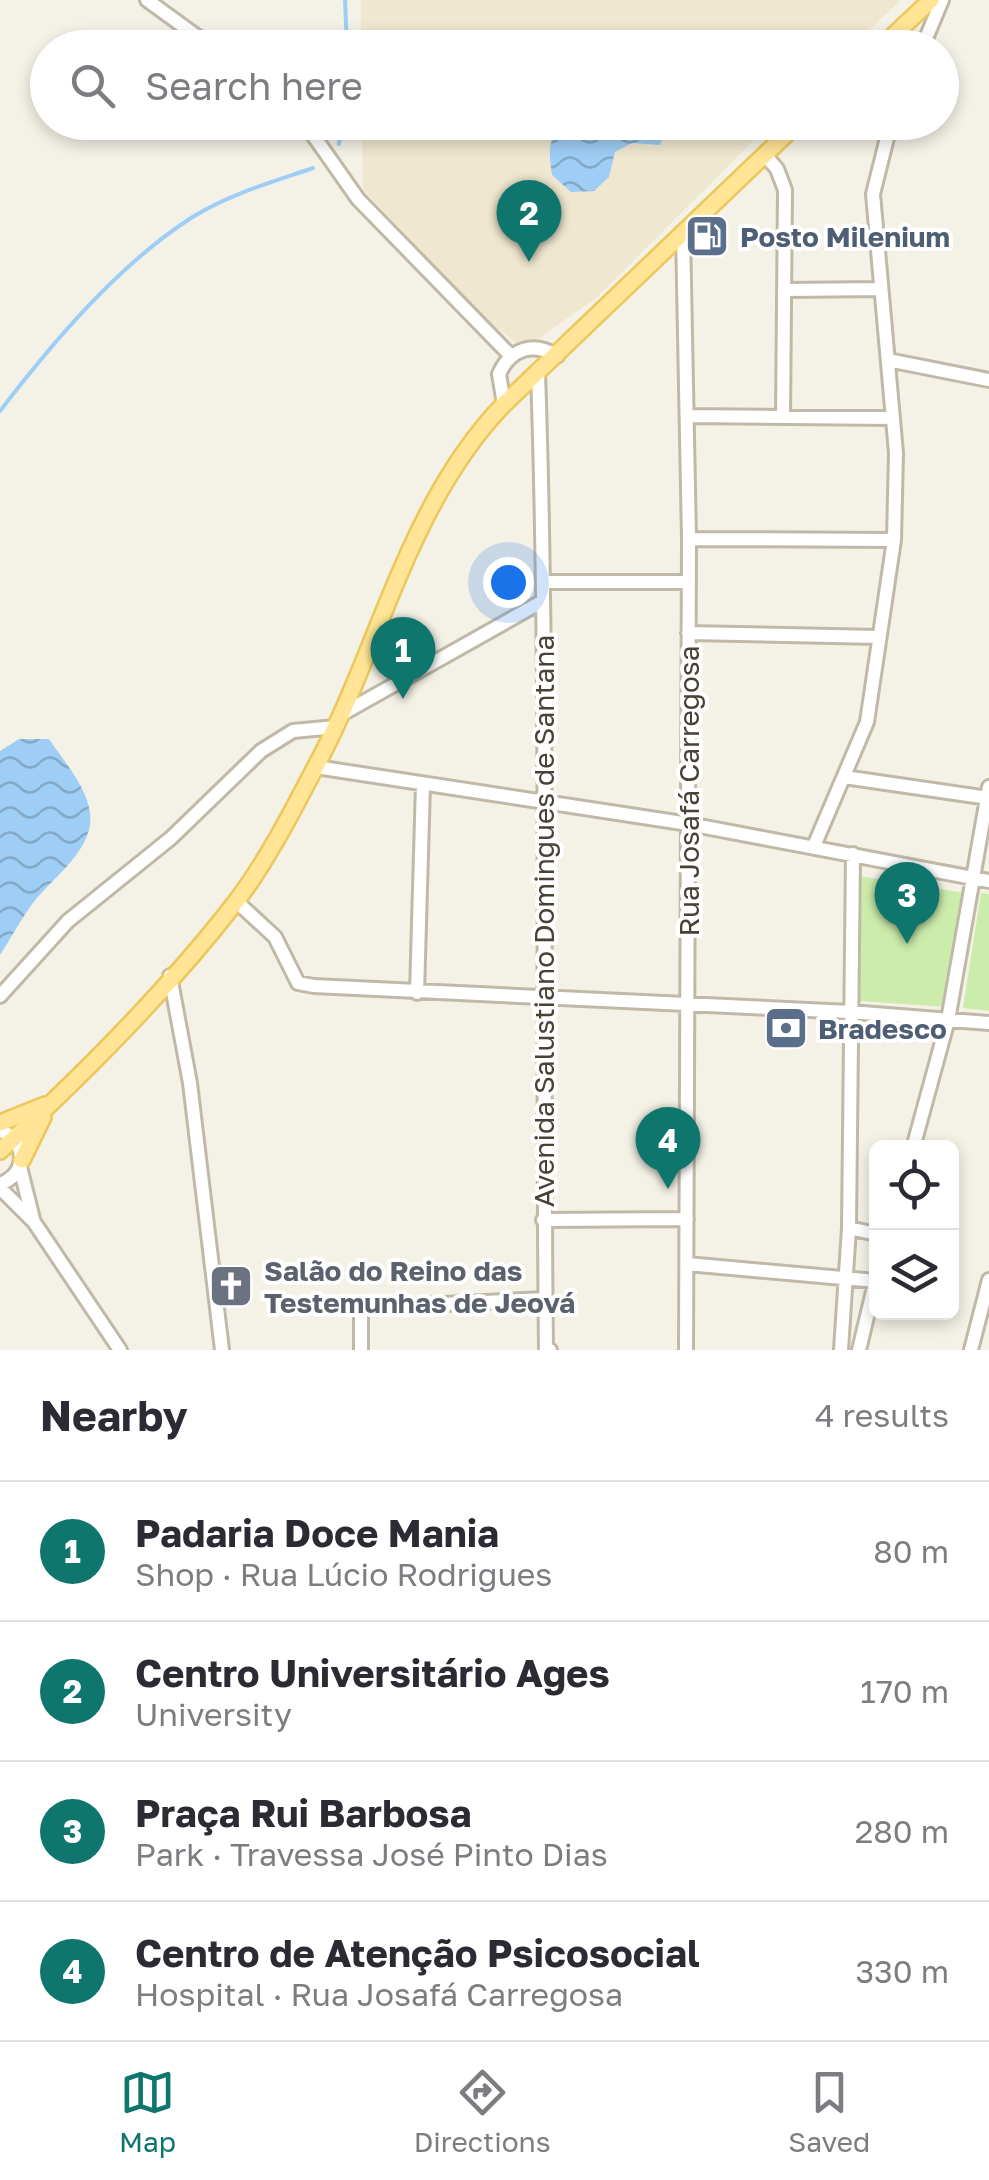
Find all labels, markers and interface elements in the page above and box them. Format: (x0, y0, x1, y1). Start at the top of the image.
search box (30, 30, 959, 140)
icon: search (65, 58, 120, 113)
text: Search here (145, 63, 363, 108)
pin: 2 (496, 180, 562, 262)
fuel station icon: Posto Milenium (684, 213, 730, 259)
place label: Posto Milenium (740, 220, 950, 253)
your location (483, 557, 534, 608)
pin: 1 (370, 616, 436, 699)
street label: Avenida Salustiano Domingues de Santana (527, 635, 560, 1207)
street label: Rua Josafá Carregosa (672, 645, 705, 937)
pin: 3 (874, 862, 940, 944)
bank icon: Bradesco (763, 1005, 809, 1051)
place label: Bradesco (818, 1012, 947, 1045)
pin: 4 (636, 1106, 700, 1189)
map controls (869, 1140, 959, 1320)
button: locate (869, 1140, 959, 1230)
button: layers (869, 1230, 959, 1320)
place label: Salão do Reino das Testemunhas de Jeová (264, 1254, 575, 1319)
church icon: Salão do Reino das Testemunhas de Jeová (208, 1263, 254, 1309)
text: Nearby (40, 1390, 188, 1440)
text: 4 results (815, 1396, 949, 1434)
text: Padaria Doce Mania (135, 1510, 499, 1555)
text: 1 (64, 1532, 81, 1570)
text: 80 m (873, 1532, 949, 1570)
text: Shop · Rua Lúcio Rodrigues (135, 1555, 552, 1593)
text: Centro Universitário Ages (135, 1650, 610, 1695)
text: 2 (63, 1672, 82, 1710)
text: 170 m (860, 1672, 949, 1710)
text: University (135, 1695, 292, 1733)
text: Praça Rui Barbosa (135, 1790, 472, 1835)
text: 3 (63, 1812, 82, 1850)
text: 280 m (855, 1812, 949, 1850)
text: Park · Travessa José Pinto Dias (135, 1835, 608, 1873)
text: Centro de Atenção Psicosocial (135, 1930, 700, 1975)
text: 4 (62, 1952, 83, 1990)
text: 330 m (855, 1952, 949, 1990)
text: Hospital · Rua Josafá Carregosa (135, 1975, 623, 2013)
tab: Map (119, 2065, 176, 2158)
tab: Directions (414, 2065, 551, 2158)
tab: Saved (788, 2065, 870, 2158)

